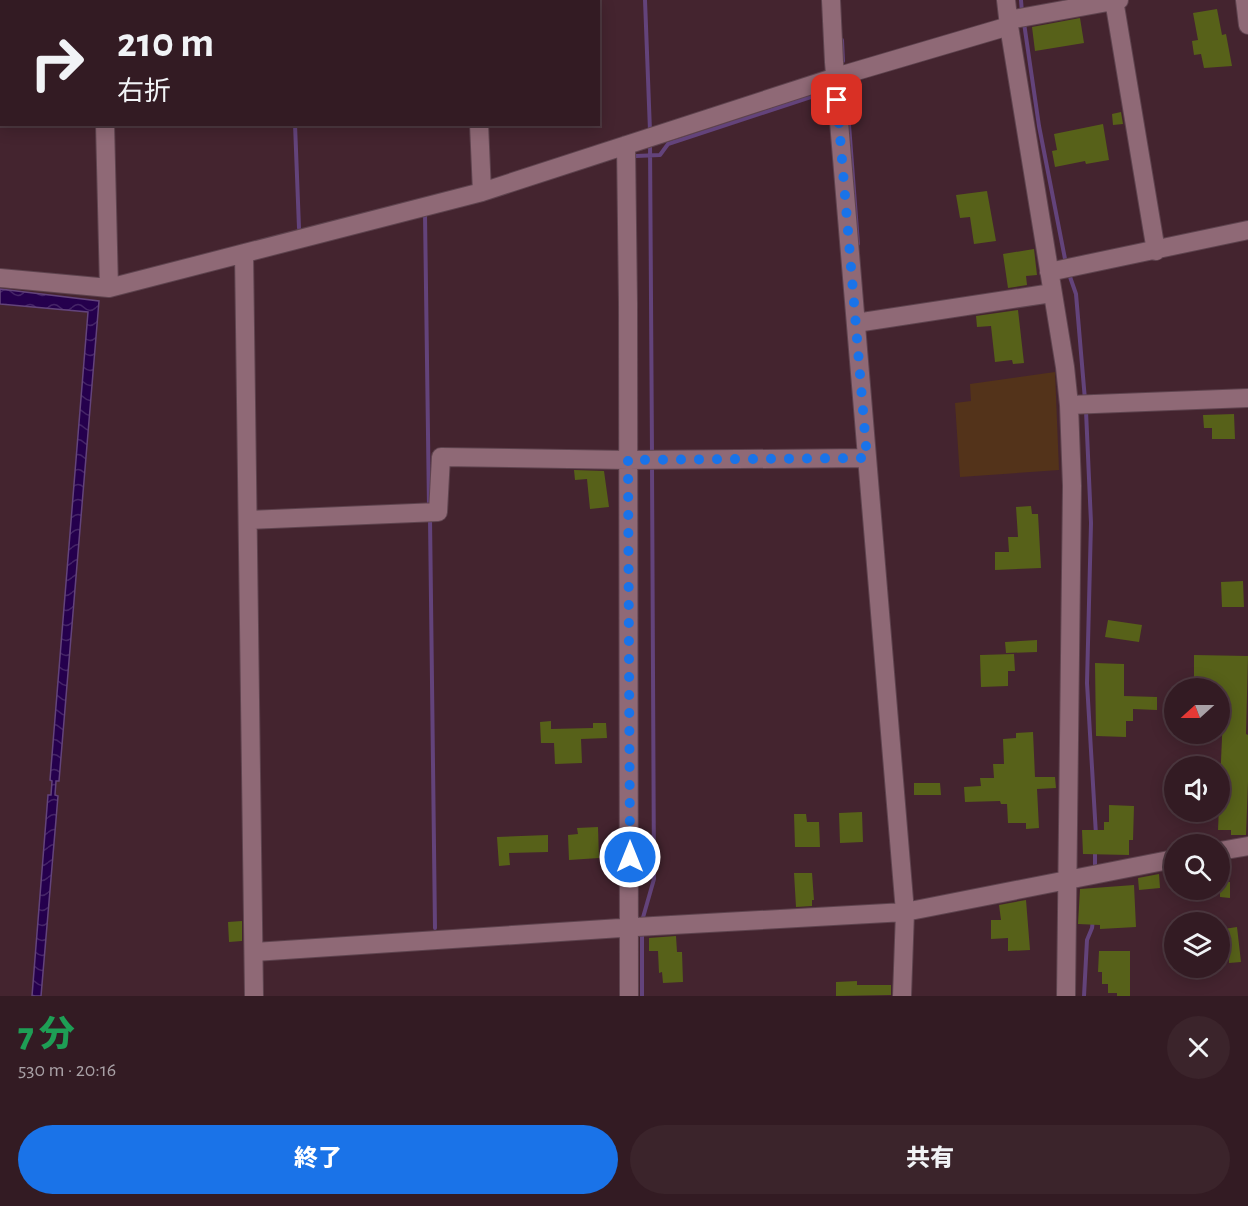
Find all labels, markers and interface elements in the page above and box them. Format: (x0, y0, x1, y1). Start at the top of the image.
text: 210 m (117, 22, 214, 64)
icon: right (18, 24, 96, 102)
pin (811, 74, 862, 125)
text: 右折 (117, 78, 171, 105)
icon: arrive (820, 83, 853, 116)
north arrow (1164, 678, 1230, 744)
map controls (1164, 678, 1230, 978)
button: sound (1164, 756, 1230, 822)
position arrow (598, 825, 662, 889)
button: search (1164, 834, 1230, 900)
button: layers (1164, 912, 1230, 978)
button: close (1167, 1016, 1230, 1079)
text: 7 分 (18, 1017, 75, 1053)
text: 530 m · 20:16 (18, 1060, 116, 1080)
button: 終了 (18, 1125, 618, 1194)
button: 共有 (630, 1125, 1230, 1194)

